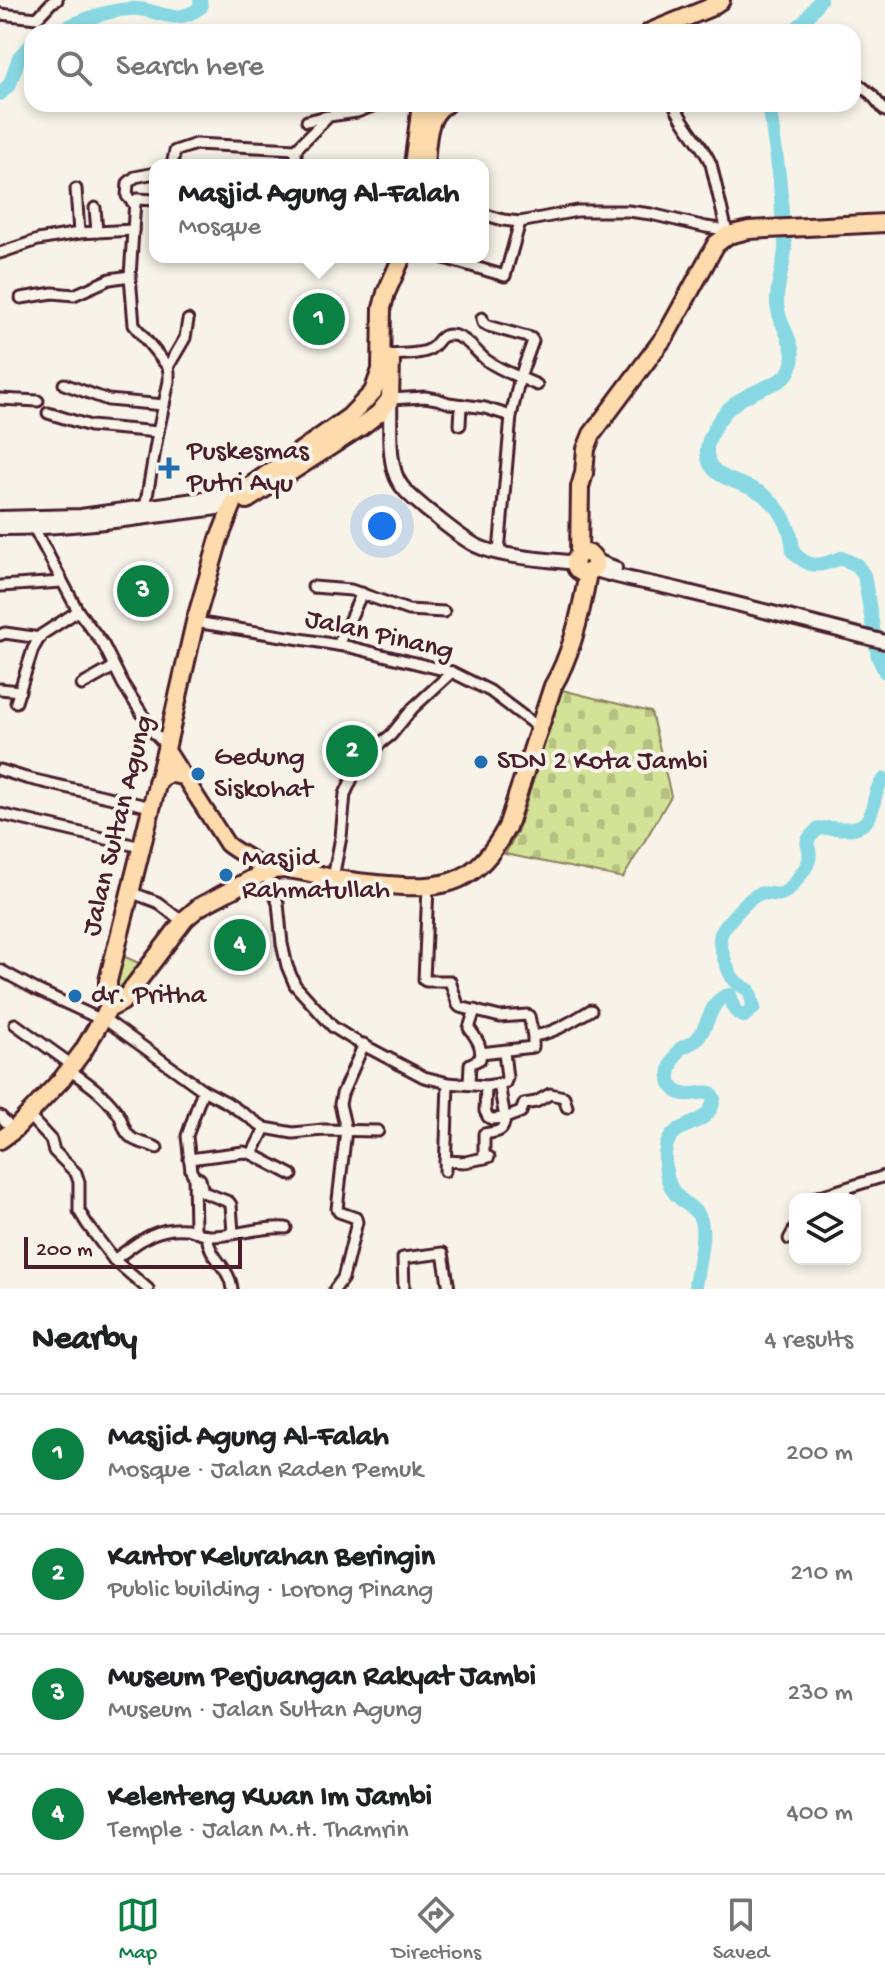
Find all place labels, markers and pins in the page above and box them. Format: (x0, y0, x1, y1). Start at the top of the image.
pin: 1 (293, 289, 345, 349)
place label: Puskesmas Putri Ayu (186, 436, 310, 501)
marker: Puskesmas Putri Ayu (158, 457, 180, 479)
pin: 3 (117, 561, 169, 621)
pin: 2 (326, 721, 378, 781)
place label: Gedung Siskohat (214, 742, 315, 807)
place label: SDN 2 Kota Jambi (497, 746, 708, 779)
marker: SDN 2 Kota Jambi (472, 753, 490, 771)
marker: Gedung Siskohat (189, 765, 207, 783)
place label: Masjid Rahmatullah (242, 843, 390, 908)
marker: Masjid Rahmatullah (217, 866, 235, 884)
pin: 4 (214, 915, 266, 975)
place label: dr. Pritha (91, 980, 208, 1013)
marker: dr. Pritha (66, 987, 84, 1005)

